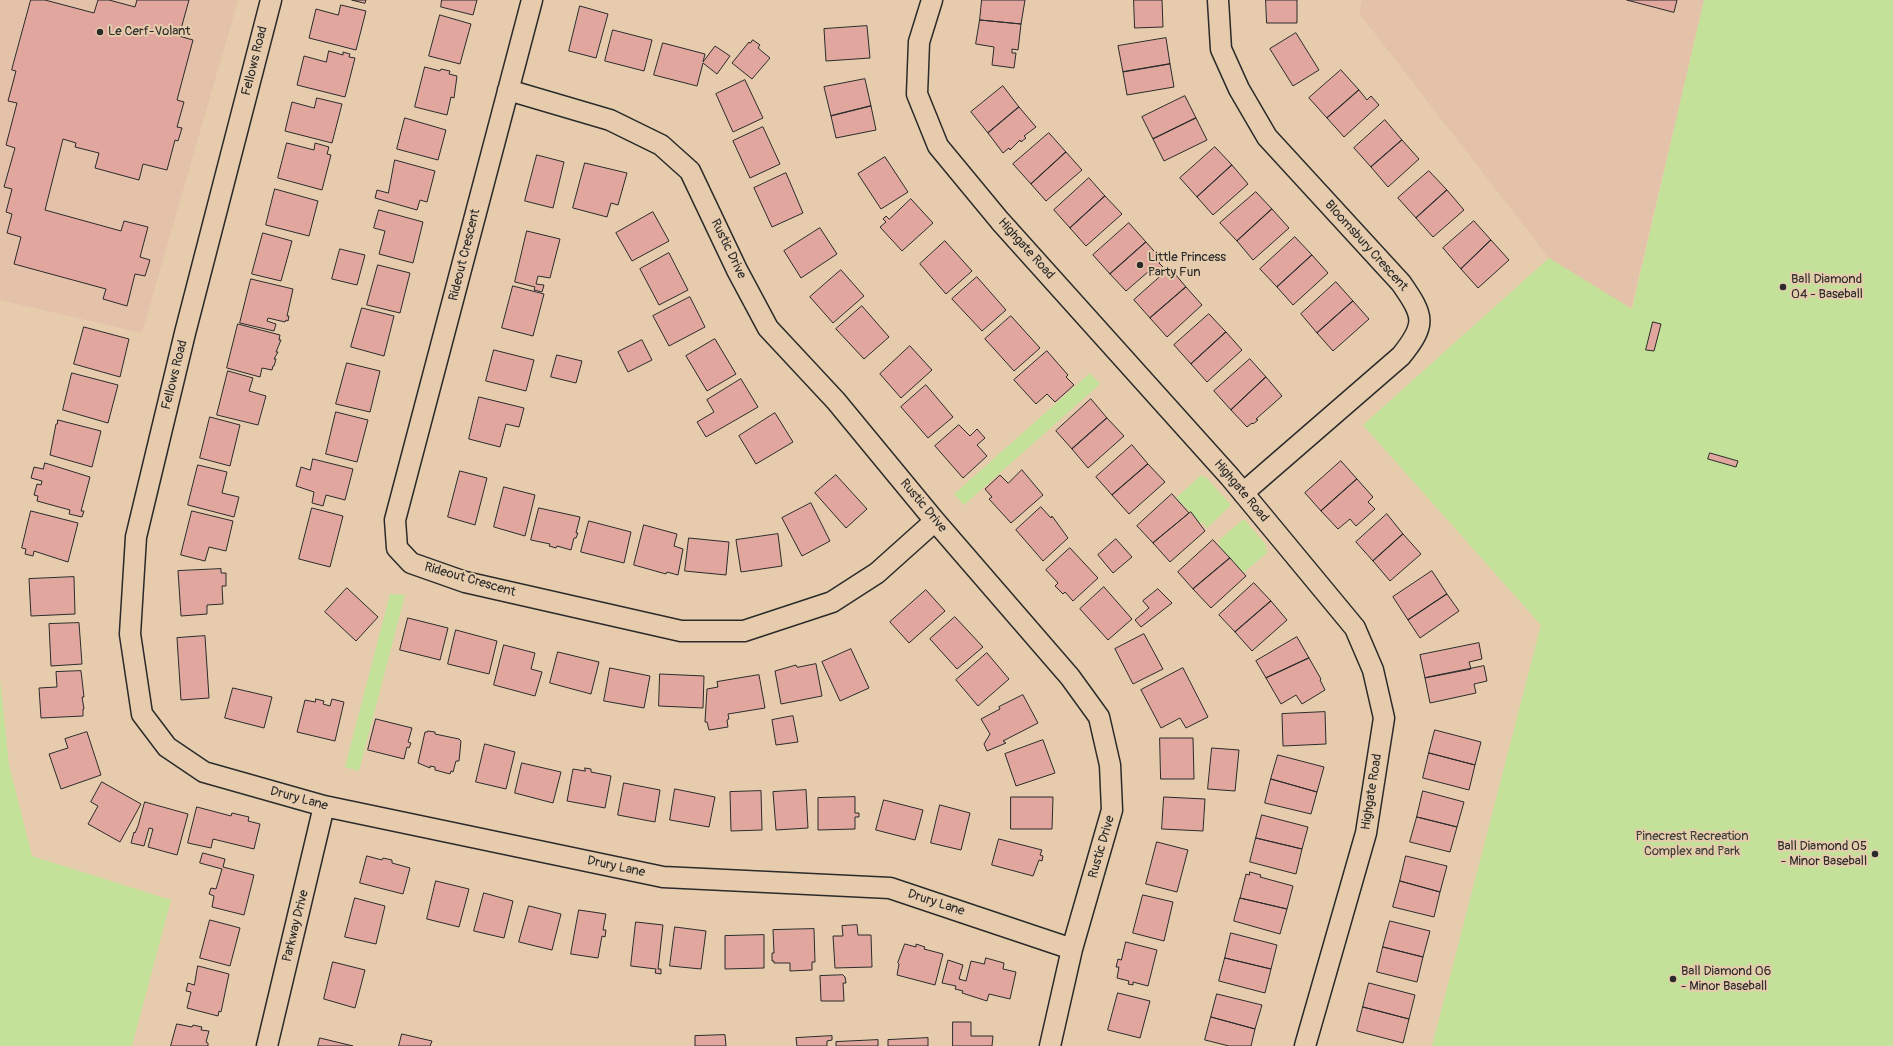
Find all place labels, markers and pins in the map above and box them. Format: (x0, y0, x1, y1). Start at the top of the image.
place label: Le Cerf-Volant (108, 24, 190, 40)
marker: Le Cerf-Volant (95, 27, 105, 37)
place label: Little Princess Party Fun (1148, 250, 1226, 281)
marker: Little Princess Party Fun (1135, 260, 1145, 270)
place label: Ball Diamond 04 - Baseball (1791, 272, 1863, 303)
marker: Ball Diamond 04 - Baseball (1778, 282, 1788, 292)
place label: Ball Diamond 05 - Minor Baseball (1777, 839, 1867, 870)
marker: Ball Diamond 05 - Minor Baseball (1870, 849, 1880, 859)
place label: Ball Diamond 06 - Minor Baseball (1681, 964, 1771, 995)
marker: Ball Diamond 06 - Minor Baseball (1668, 974, 1678, 984)

